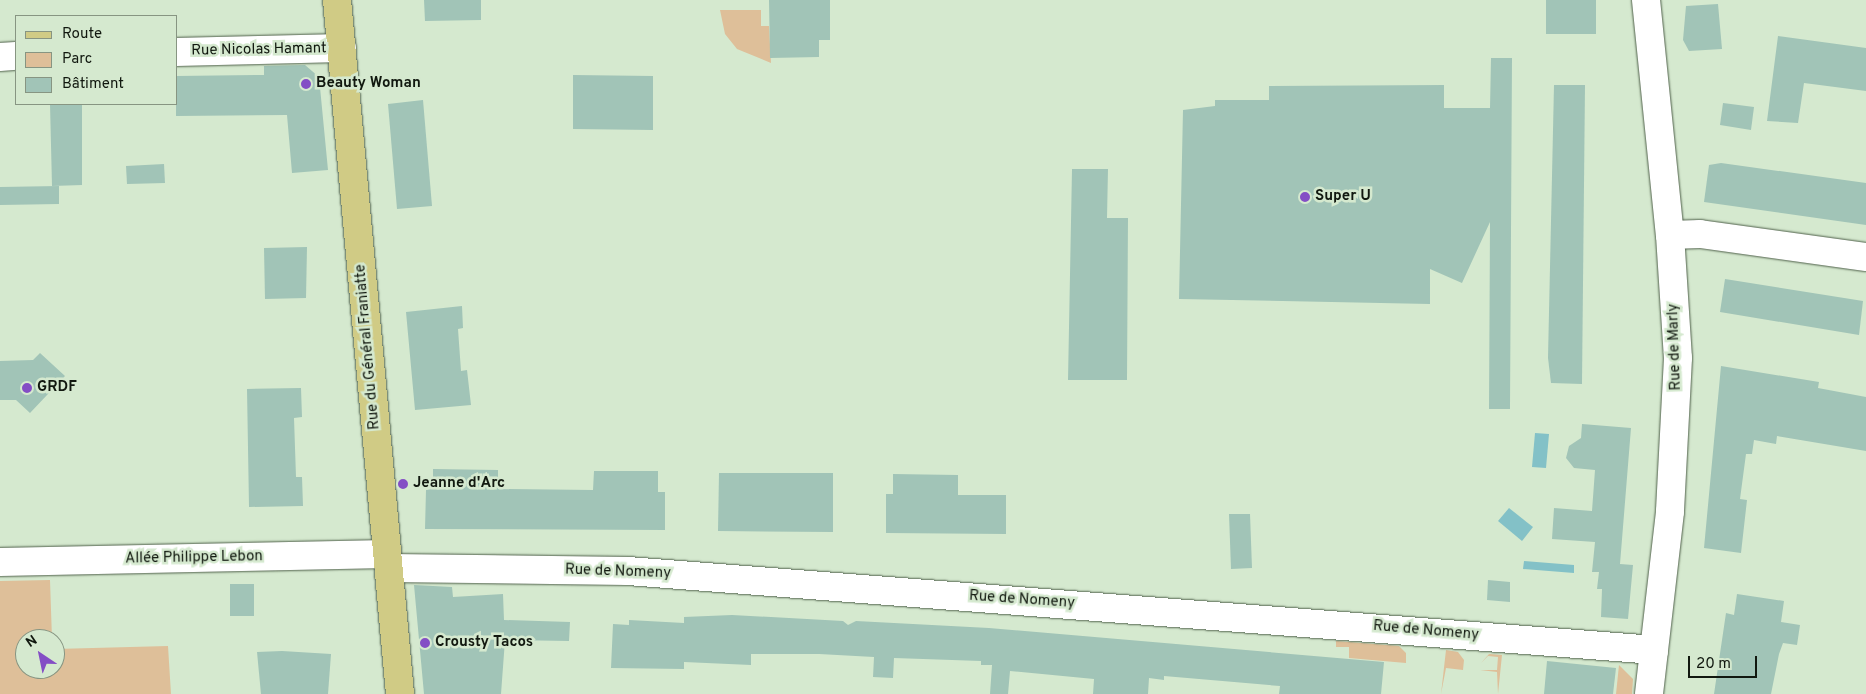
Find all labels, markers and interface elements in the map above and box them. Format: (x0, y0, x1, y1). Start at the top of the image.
legend (15, 15, 178, 105)
text: Route (62, 25, 102, 44)
street label: Rue Nicolas Hamant (191, 40, 327, 60)
text: Parc (62, 50, 92, 69)
text: Bâtiment (62, 75, 124, 94)
place label: Beauty Woman (316, 75, 421, 93)
marker: Beauty Woman (300, 78, 312, 90)
place label: Super U (1315, 188, 1371, 206)
marker: Super U (1299, 191, 1311, 203)
street label: Rue du Général Franiatte (352, 264, 384, 430)
street label: Rue de Marly (1664, 303, 1686, 391)
place label: GRDF (37, 379, 77, 397)
marker: GRDF (21, 382, 33, 394)
place label: Jeanne d'Arc (413, 475, 505, 493)
marker: Jeanne d'Arc (397, 478, 409, 490)
street label: Allée Philippe Lebon (125, 548, 263, 568)
street label: Rue de Nomeny (565, 561, 671, 583)
street label: Rue de Nomeny (968, 587, 1076, 613)
street label: Rue de Nomeny (1372, 617, 1480, 645)
north arrow (15, 629, 65, 679)
text: N (23, 632, 41, 652)
place label: Crousty Tacos (435, 634, 533, 652)
marker: Crousty Tacos (419, 637, 431, 649)
scale bar (1691, 646, 1760, 678)
text: 20 m (1696, 655, 1731, 674)

